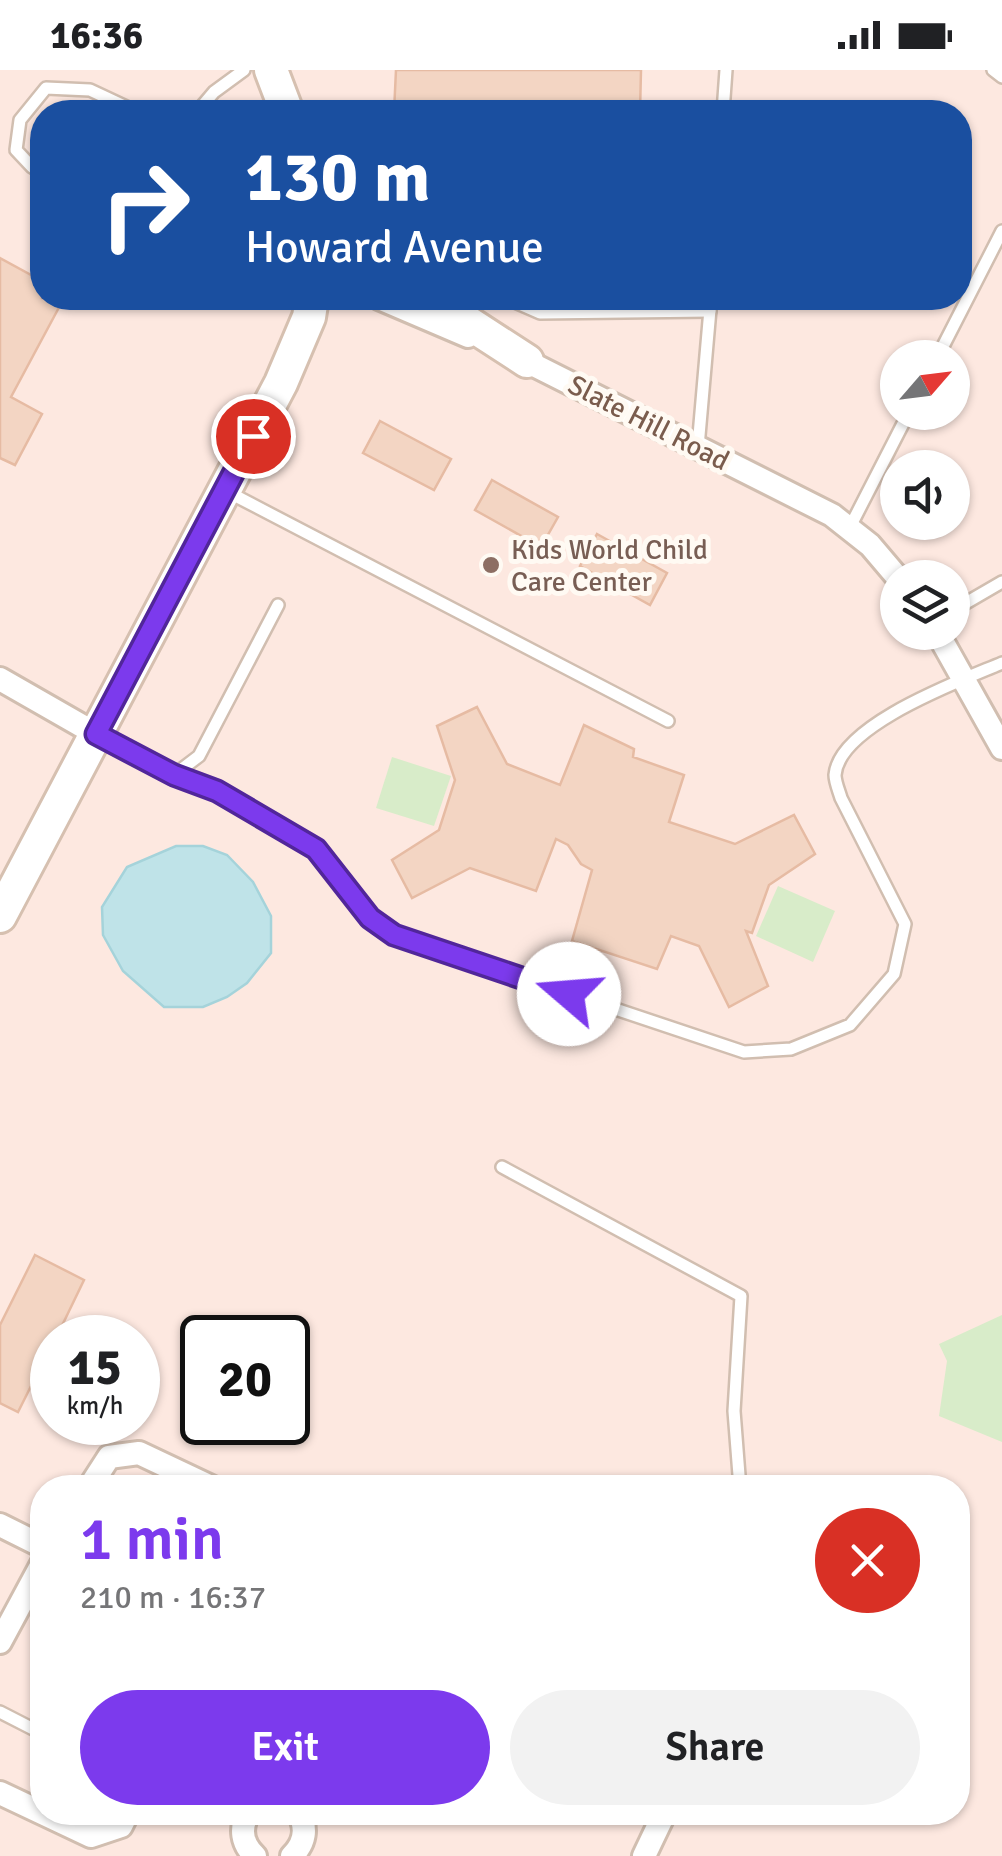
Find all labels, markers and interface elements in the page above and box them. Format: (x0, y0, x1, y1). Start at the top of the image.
text: 16:36 (50, 12, 143, 59)
text: 130 m (245, 134, 430, 220)
icon: right (80, 140, 210, 270)
text: Howard Avenue (245, 220, 544, 275)
north arrow (880, 340, 970, 430)
map controls (880, 340, 970, 650)
street label: Slate Hill Road (562, 368, 735, 478)
pin (211, 394, 296, 479)
icon: arrive (226, 409, 281, 464)
button: sound (880, 450, 970, 540)
place label: Kids World Child Care Center (511, 533, 708, 599)
marker: Kids World Child Care Center (480, 554, 502, 576)
button: layers (880, 560, 970, 650)
position arrow (517, 942, 621, 1046)
speed limit sign: 20 (180, 1315, 310, 1445)
text: 15 (68, 1337, 122, 1399)
text: km/h (67, 1390, 123, 1421)
text: 1 min (80, 1503, 224, 1577)
button: close (815, 1508, 920, 1613)
text: 210 m · 16:37 (80, 1578, 266, 1617)
button: Exit (80, 1690, 490, 1805)
button: Share (510, 1690, 920, 1805)

